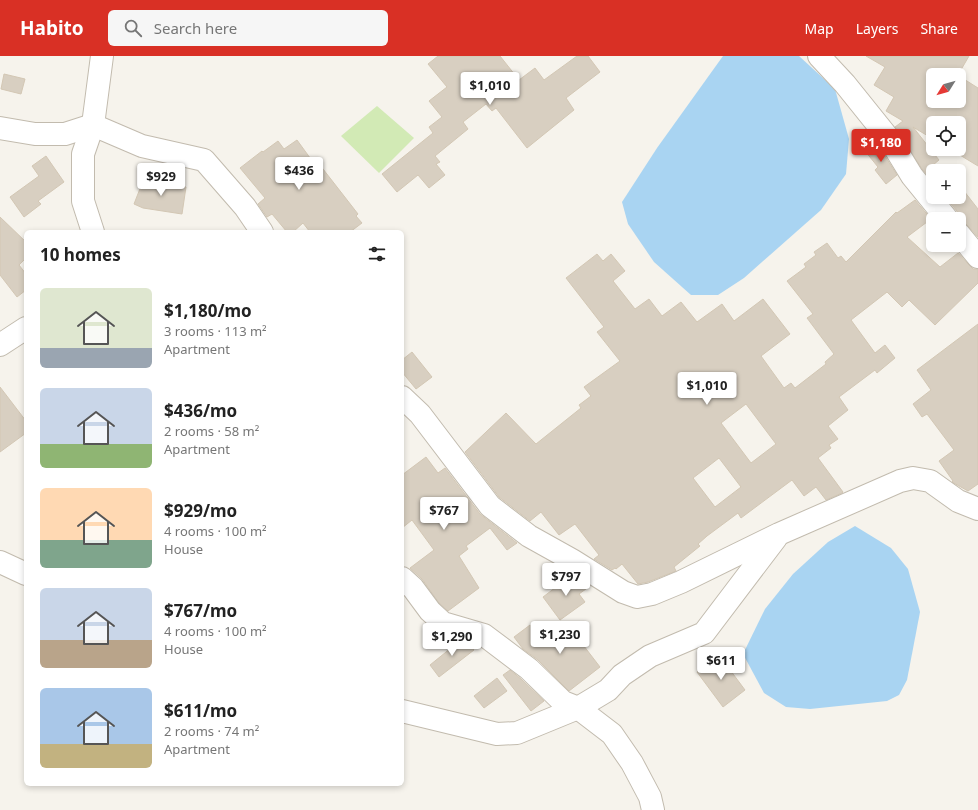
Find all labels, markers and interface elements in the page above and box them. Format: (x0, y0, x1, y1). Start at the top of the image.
search box (108, 10, 388, 46)
text: Habito (20, 15, 84, 41)
icon: search (122, 17, 144, 39)
text: Search here (154, 18, 237, 38)
text: Map (805, 19, 834, 38)
text: Layers (856, 19, 898, 38)
text: Share (920, 19, 958, 38)
north arrow (926, 68, 966, 108)
map controls (926, 68, 966, 252)
pin: $1,010 (457, 72, 523, 106)
text: $1,010 (470, 76, 510, 94)
button: locate (926, 116, 966, 156)
pin: $1,180 (848, 129, 914, 163)
text: $1,180 (861, 133, 901, 151)
pin: $436 (275, 157, 323, 191)
text: $436 (284, 161, 314, 179)
pin: $929 (137, 163, 185, 197)
button: + (926, 164, 966, 204)
text: $929 (146, 167, 176, 185)
button: − (926, 212, 966, 252)
text: 10 homes (40, 243, 121, 266)
icon: filters (366, 243, 388, 265)
text: $1,180/mo (164, 299, 252, 322)
icon: home (72, 304, 120, 352)
text: 3 rooms · 113 m² (164, 322, 267, 340)
text: Apartment (164, 340, 230, 358)
pin: $1,010 (674, 372, 740, 406)
text: $1,010 (687, 376, 727, 394)
text: $436/mo (164, 399, 237, 422)
icon: home (72, 404, 120, 452)
text: 2 rooms · 58 m² (164, 422, 259, 440)
text: Apartment (164, 440, 230, 458)
pin: $767 (420, 497, 468, 531)
text: $929/mo (164, 499, 237, 522)
text: $767 (429, 501, 459, 519)
icon: home (72, 504, 120, 552)
text: 4 rooms · 100 m² (164, 522, 267, 540)
text: House (164, 540, 203, 558)
pin: $797 (542, 563, 590, 597)
text: $797 (551, 567, 581, 585)
text: $767/mo (164, 599, 237, 622)
icon: home (72, 604, 120, 652)
pin: $1,230 (527, 621, 593, 655)
text: 4 rooms · 100 m² (164, 622, 267, 640)
pin: $1,290 (419, 623, 485, 657)
text: $1,230 (540, 625, 580, 643)
text: $1,290 (432, 627, 472, 645)
text: House (164, 640, 203, 658)
pin: $611 (697, 647, 745, 681)
text: $611 (706, 651, 736, 669)
text: $611/mo (164, 699, 237, 722)
icon: home (72, 704, 120, 752)
text: 2 rooms · 74 m² (164, 722, 259, 740)
text: Apartment (164, 740, 230, 758)

